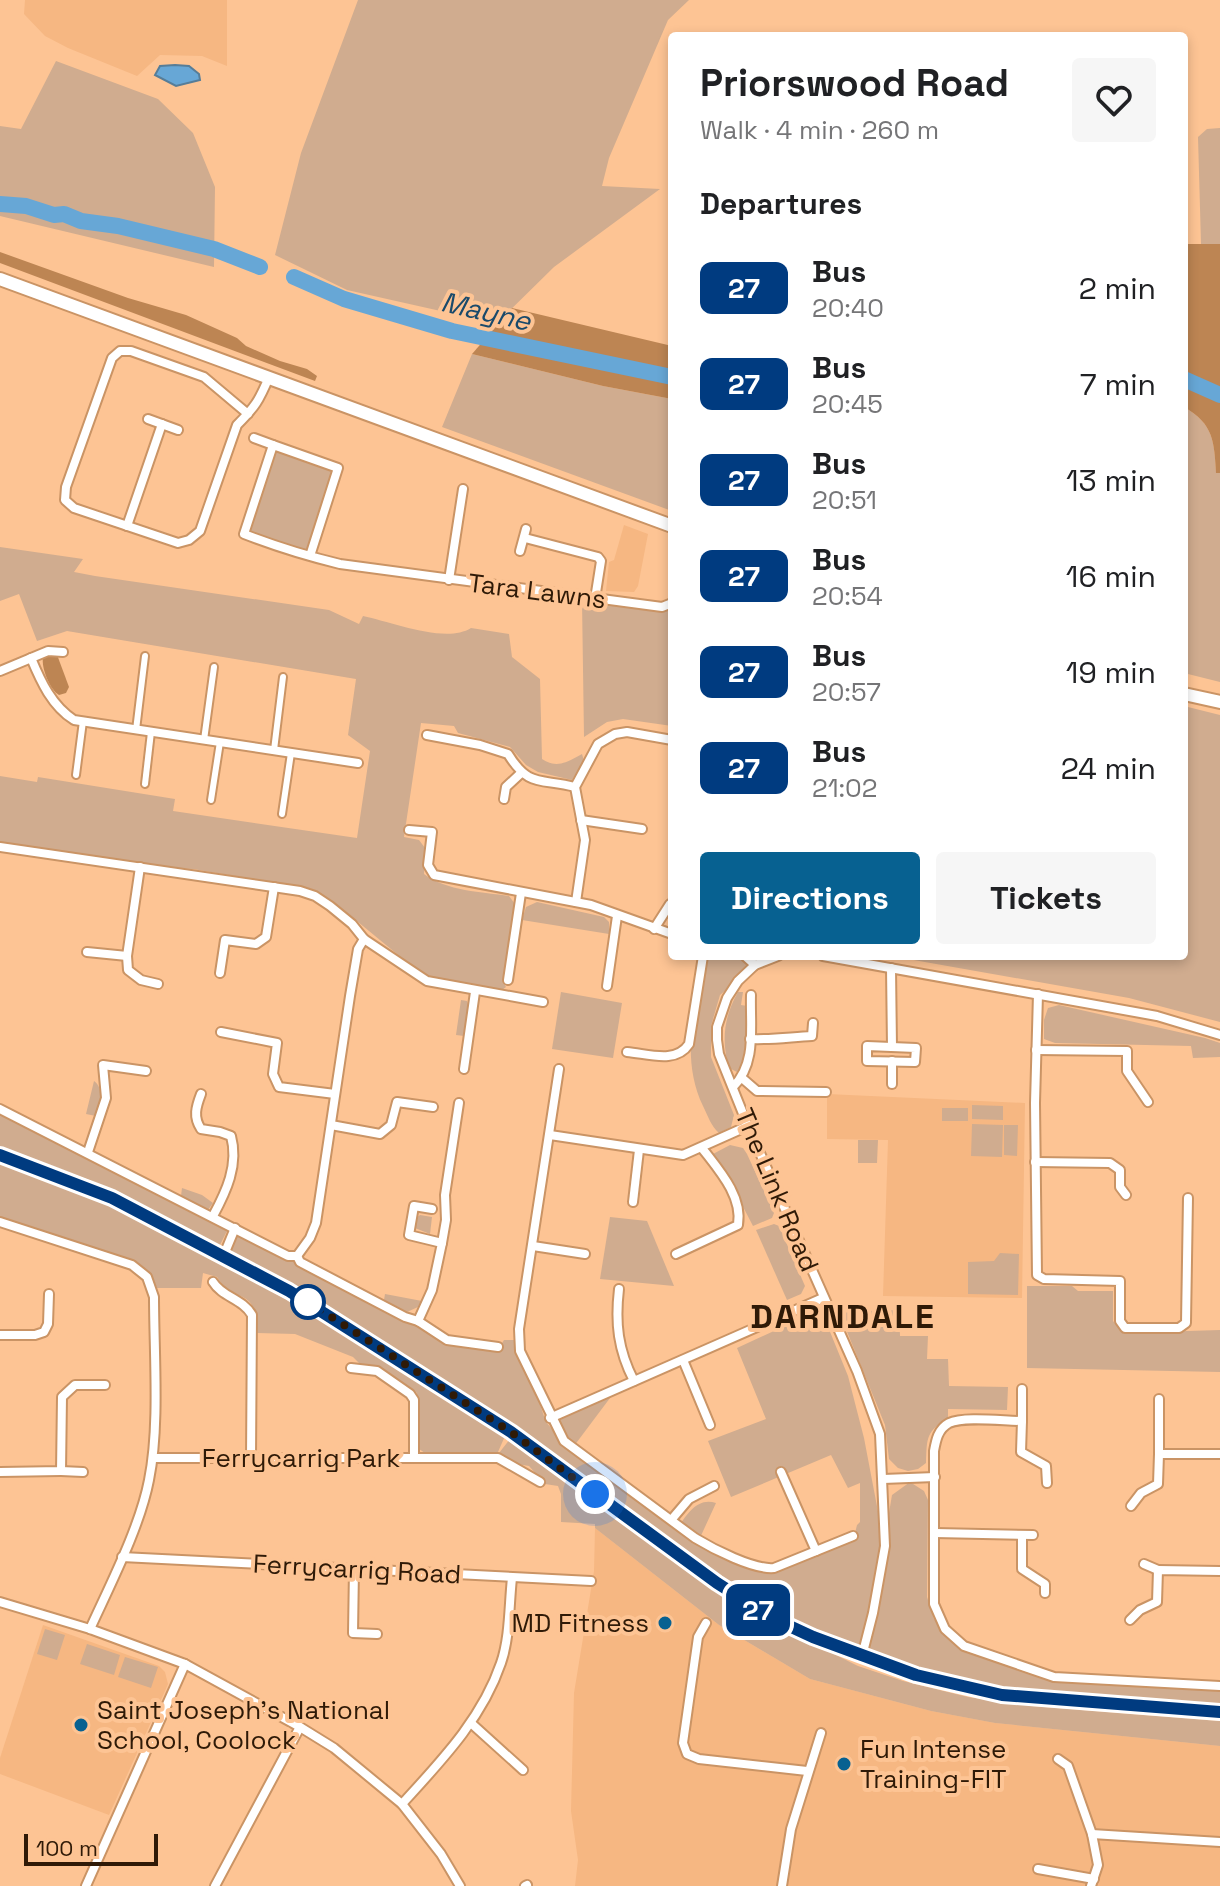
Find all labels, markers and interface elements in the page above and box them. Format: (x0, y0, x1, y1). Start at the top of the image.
button: heart (1072, 58, 1156, 142)
text: Priorswood Road (700, 59, 1009, 107)
text: Walk · 4 min · 260 m (700, 113, 939, 147)
text: Departures (700, 184, 862, 223)
text: Bus (812, 252, 866, 291)
text: 2 min (1079, 269, 1156, 308)
text: 27 (728, 270, 760, 306)
water label: Mayne (438, 283, 536, 339)
text: 20:40 (812, 291, 884, 325)
text: Bus (812, 348, 866, 387)
text: 7 min (1080, 365, 1156, 404)
text: 27 (728, 366, 760, 402)
text: 20:45 (812, 387, 883, 421)
text: Bus (812, 444, 866, 483)
text: 13 min (1066, 461, 1156, 500)
text: 27 (728, 462, 760, 498)
text: 20:51 (812, 483, 877, 517)
text: Bus (812, 540, 866, 579)
text: 16 min (1066, 557, 1156, 596)
text: 27 (728, 558, 760, 594)
street label: Tara Lawns (466, 566, 608, 616)
text: 20:54 (812, 579, 883, 613)
text: Bus (812, 636, 866, 675)
text: 19 min (1066, 653, 1156, 692)
text: 27 (728, 654, 760, 690)
text: 20:57 (812, 675, 881, 709)
text: Bus (812, 732, 866, 771)
text: 24 min (1061, 749, 1156, 788)
text: 27 (728, 750, 760, 786)
text: 21:02 (812, 771, 877, 805)
button: Directions (700, 852, 920, 944)
button: Tickets (936, 852, 1156, 944)
street label: The Link Road (727, 1103, 827, 1277)
unlabelled marker (291, 1285, 325, 1319)
district label: DARNDALE (750, 1295, 936, 1338)
street label: Ferrycarrig Park (202, 1441, 400, 1475)
your location (575, 1474, 615, 1514)
street label: Ferrycarrig Road (252, 1547, 462, 1591)
line badge: 27 (722, 1584, 794, 1636)
text: 27 (742, 1592, 774, 1628)
place label: MD Fitness (511, 1606, 649, 1640)
marker: MD Fitness (656, 1614, 674, 1632)
place label: Saint Joseph's National School, Coolock (97, 1693, 390, 1757)
marker: Saint Joseph's National School, Coolock (72, 1716, 90, 1734)
place label: Fun Intense Training-FIT (860, 1732, 1006, 1796)
marker: Fun Intense Training-FIT (835, 1755, 853, 1773)
scale bar (24, 1830, 158, 1866)
text: 100 m (36, 1834, 98, 1862)

